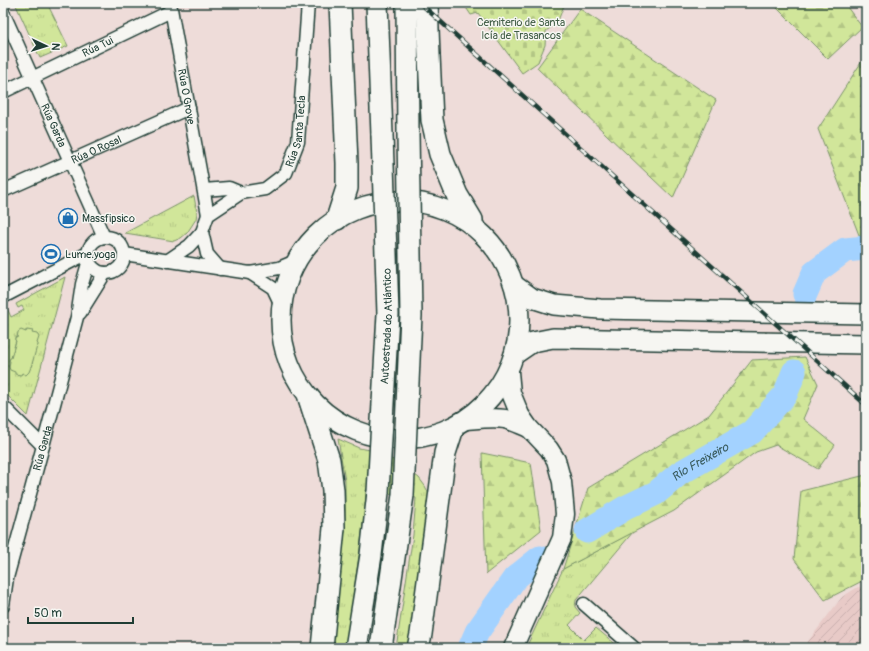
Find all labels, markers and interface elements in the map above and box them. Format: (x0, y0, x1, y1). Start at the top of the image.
park label: Cemiterio de Santa Icía de Trasancos (477, 16, 565, 42)
north arrow (26, 26, 66, 66)
street label: Rúa Tui (80, 34, 115, 60)
text: N (49, 42, 62, 51)
street label: Rúa O Grove (175, 68, 198, 126)
street label: Rúa Santa Tecla (283, 95, 308, 169)
street label: Rúa Garda (38, 102, 69, 149)
street label: Rúa O Rosal (69, 133, 124, 167)
shop icon: Massfipsico (57, 207, 79, 229)
place label: Massfipsico (82, 212, 135, 225)
sports icon: Lume.yoga (40, 243, 62, 265)
place label: Lume.yoga (65, 248, 115, 261)
street label: Autoestrada do Atlántico (378, 268, 395, 385)
street label: Rúa Garda (31, 424, 55, 472)
water label: Río Freixeiro (669, 439, 733, 485)
scale bar (28, 599, 133, 625)
text: 50 m (34, 606, 62, 621)

